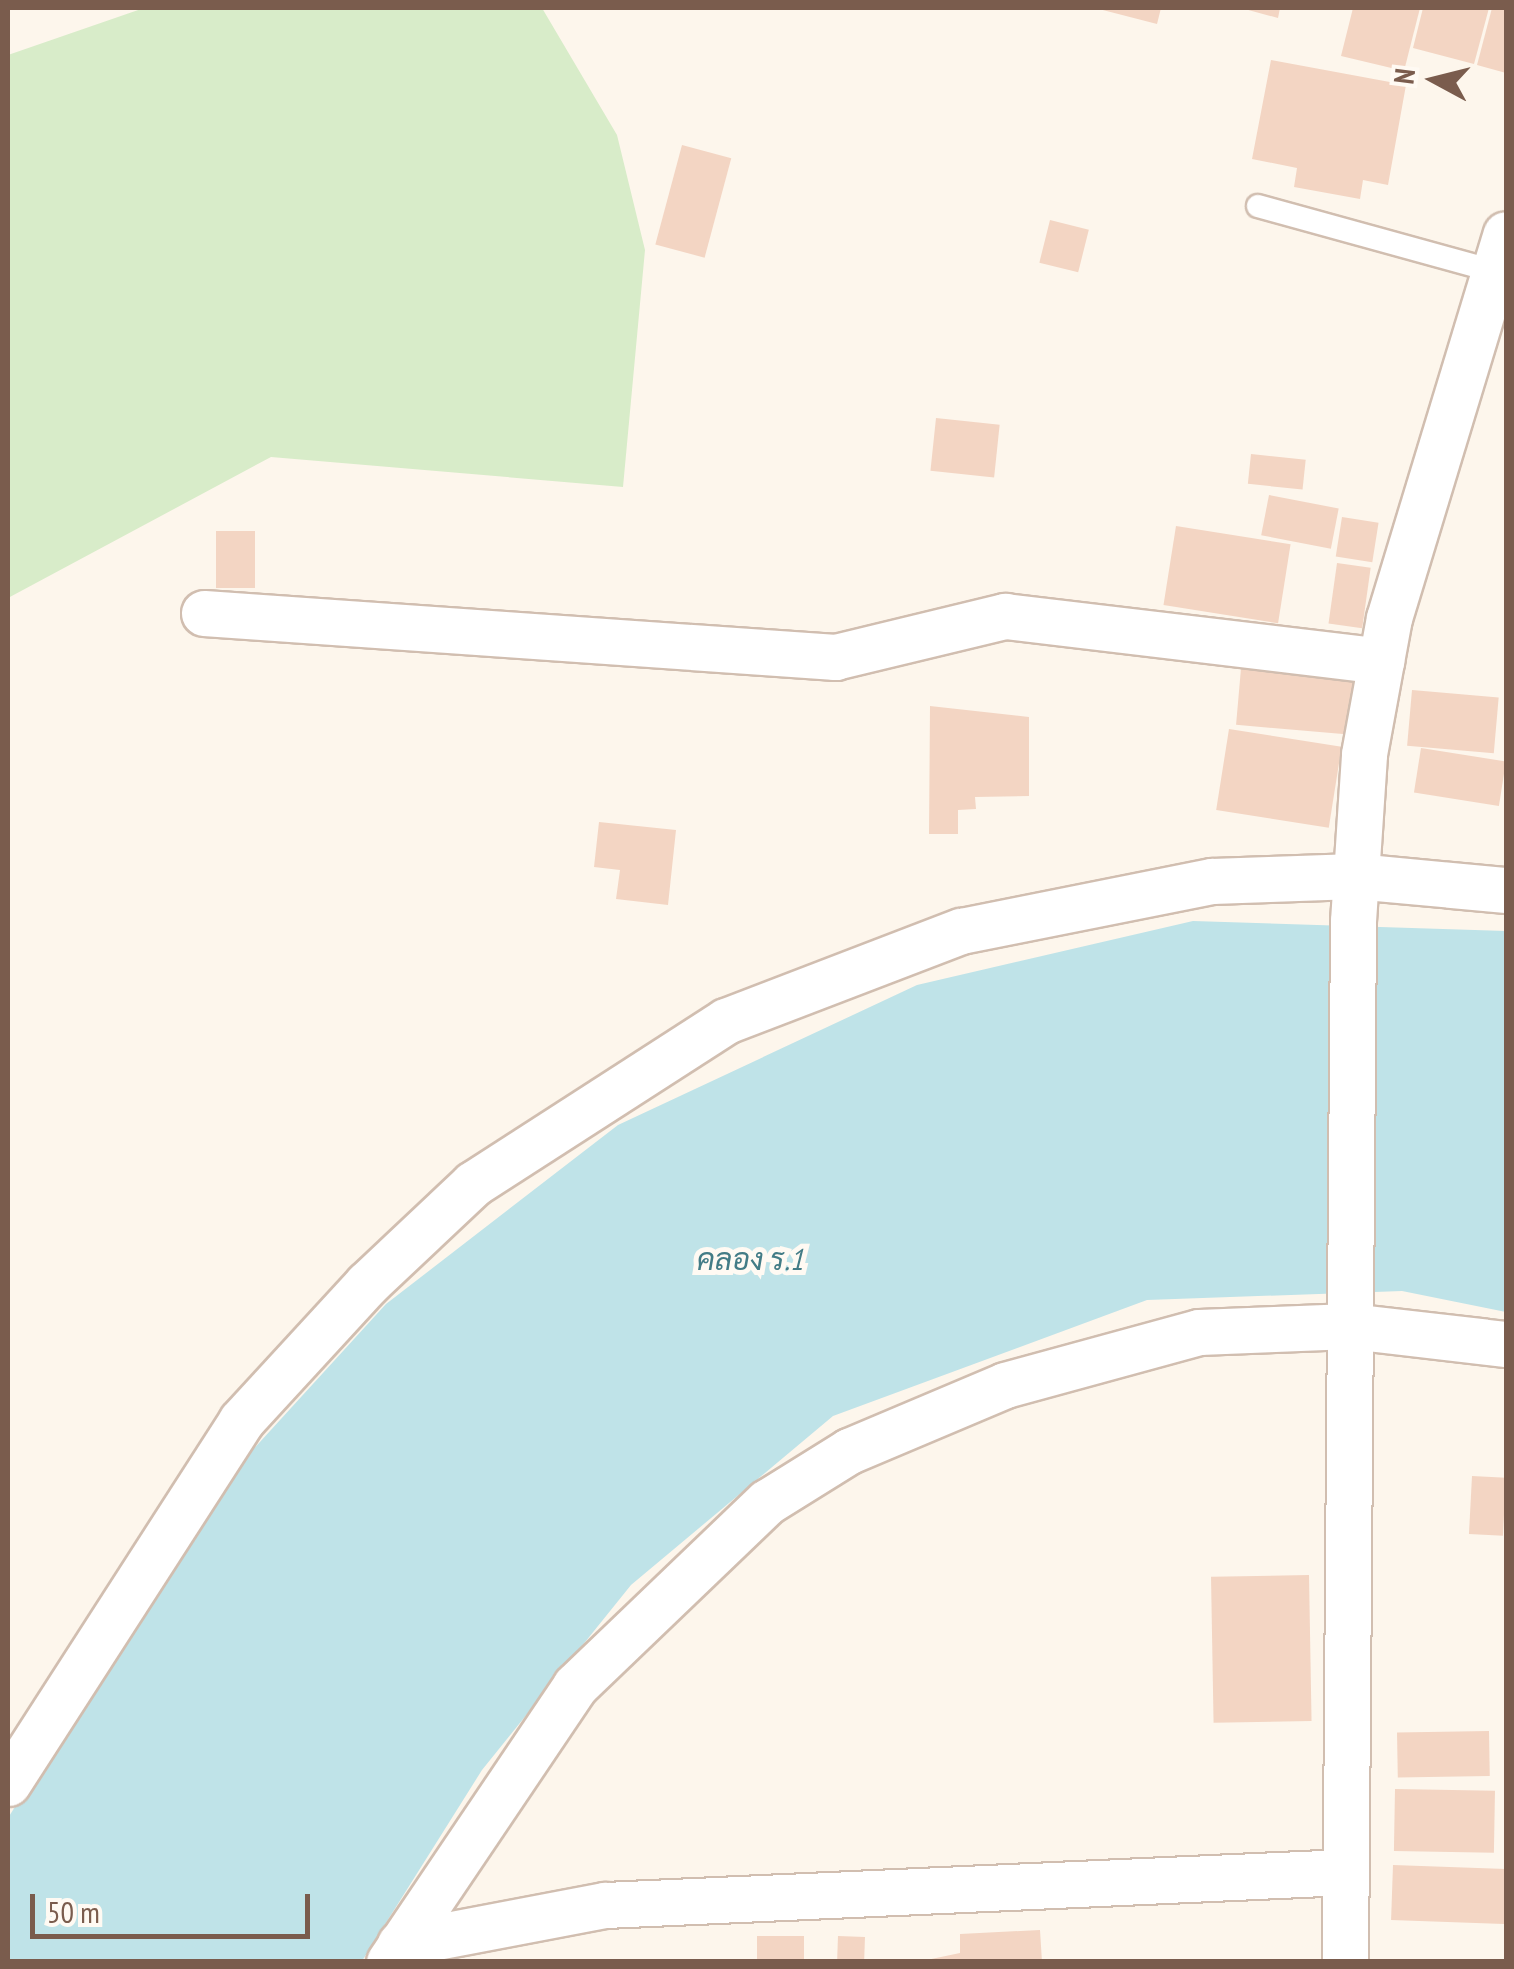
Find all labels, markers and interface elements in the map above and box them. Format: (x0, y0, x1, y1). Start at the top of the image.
north arrow (1384, 30, 1484, 130)
text: N (1384, 67, 1423, 86)
water label: คลอง ร.1 (697, 1241, 803, 1277)
scale bar (35, 1874, 315, 1936)
text: 50 m (47, 1892, 100, 1931)

